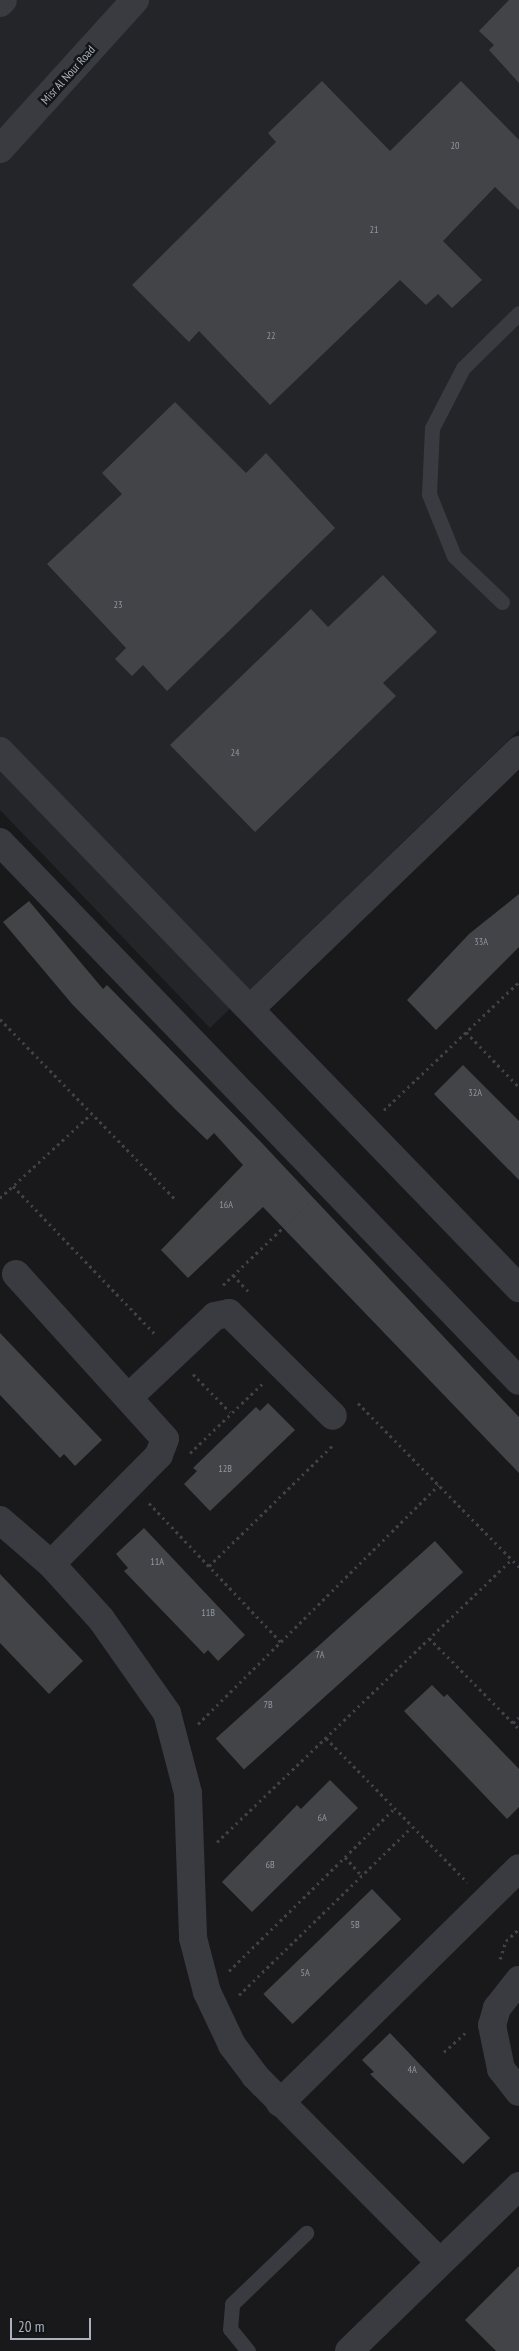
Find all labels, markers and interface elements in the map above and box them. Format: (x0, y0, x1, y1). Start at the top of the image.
street label: Misr Al Nour Road (38, 43, 98, 107)
house number: 20 (451, 140, 459, 152)
house number: 21 (370, 224, 378, 236)
house number: 22 (267, 330, 275, 342)
house number: 23 (114, 599, 122, 611)
house number: 24 (231, 747, 239, 759)
house number: 33A (474, 936, 488, 948)
house number: 32A (468, 1087, 482, 1099)
house number: 16A (219, 1199, 233, 1211)
house number: 12B (218, 1463, 232, 1475)
house number: 11A (150, 1556, 164, 1568)
house number: 11B (201, 1607, 215, 1619)
house number: 7A (315, 1649, 325, 1661)
house number: 7B (263, 1699, 273, 1711)
house number: 6A (317, 1812, 327, 1824)
house number: 6B (265, 1859, 275, 1871)
house number: 5B (350, 1919, 360, 1931)
house number: 5A (300, 1967, 310, 1979)
house number: 4A (407, 2064, 417, 2076)
scale bar (12, 2308, 94, 2340)
text: 20 m (18, 2317, 44, 2336)

